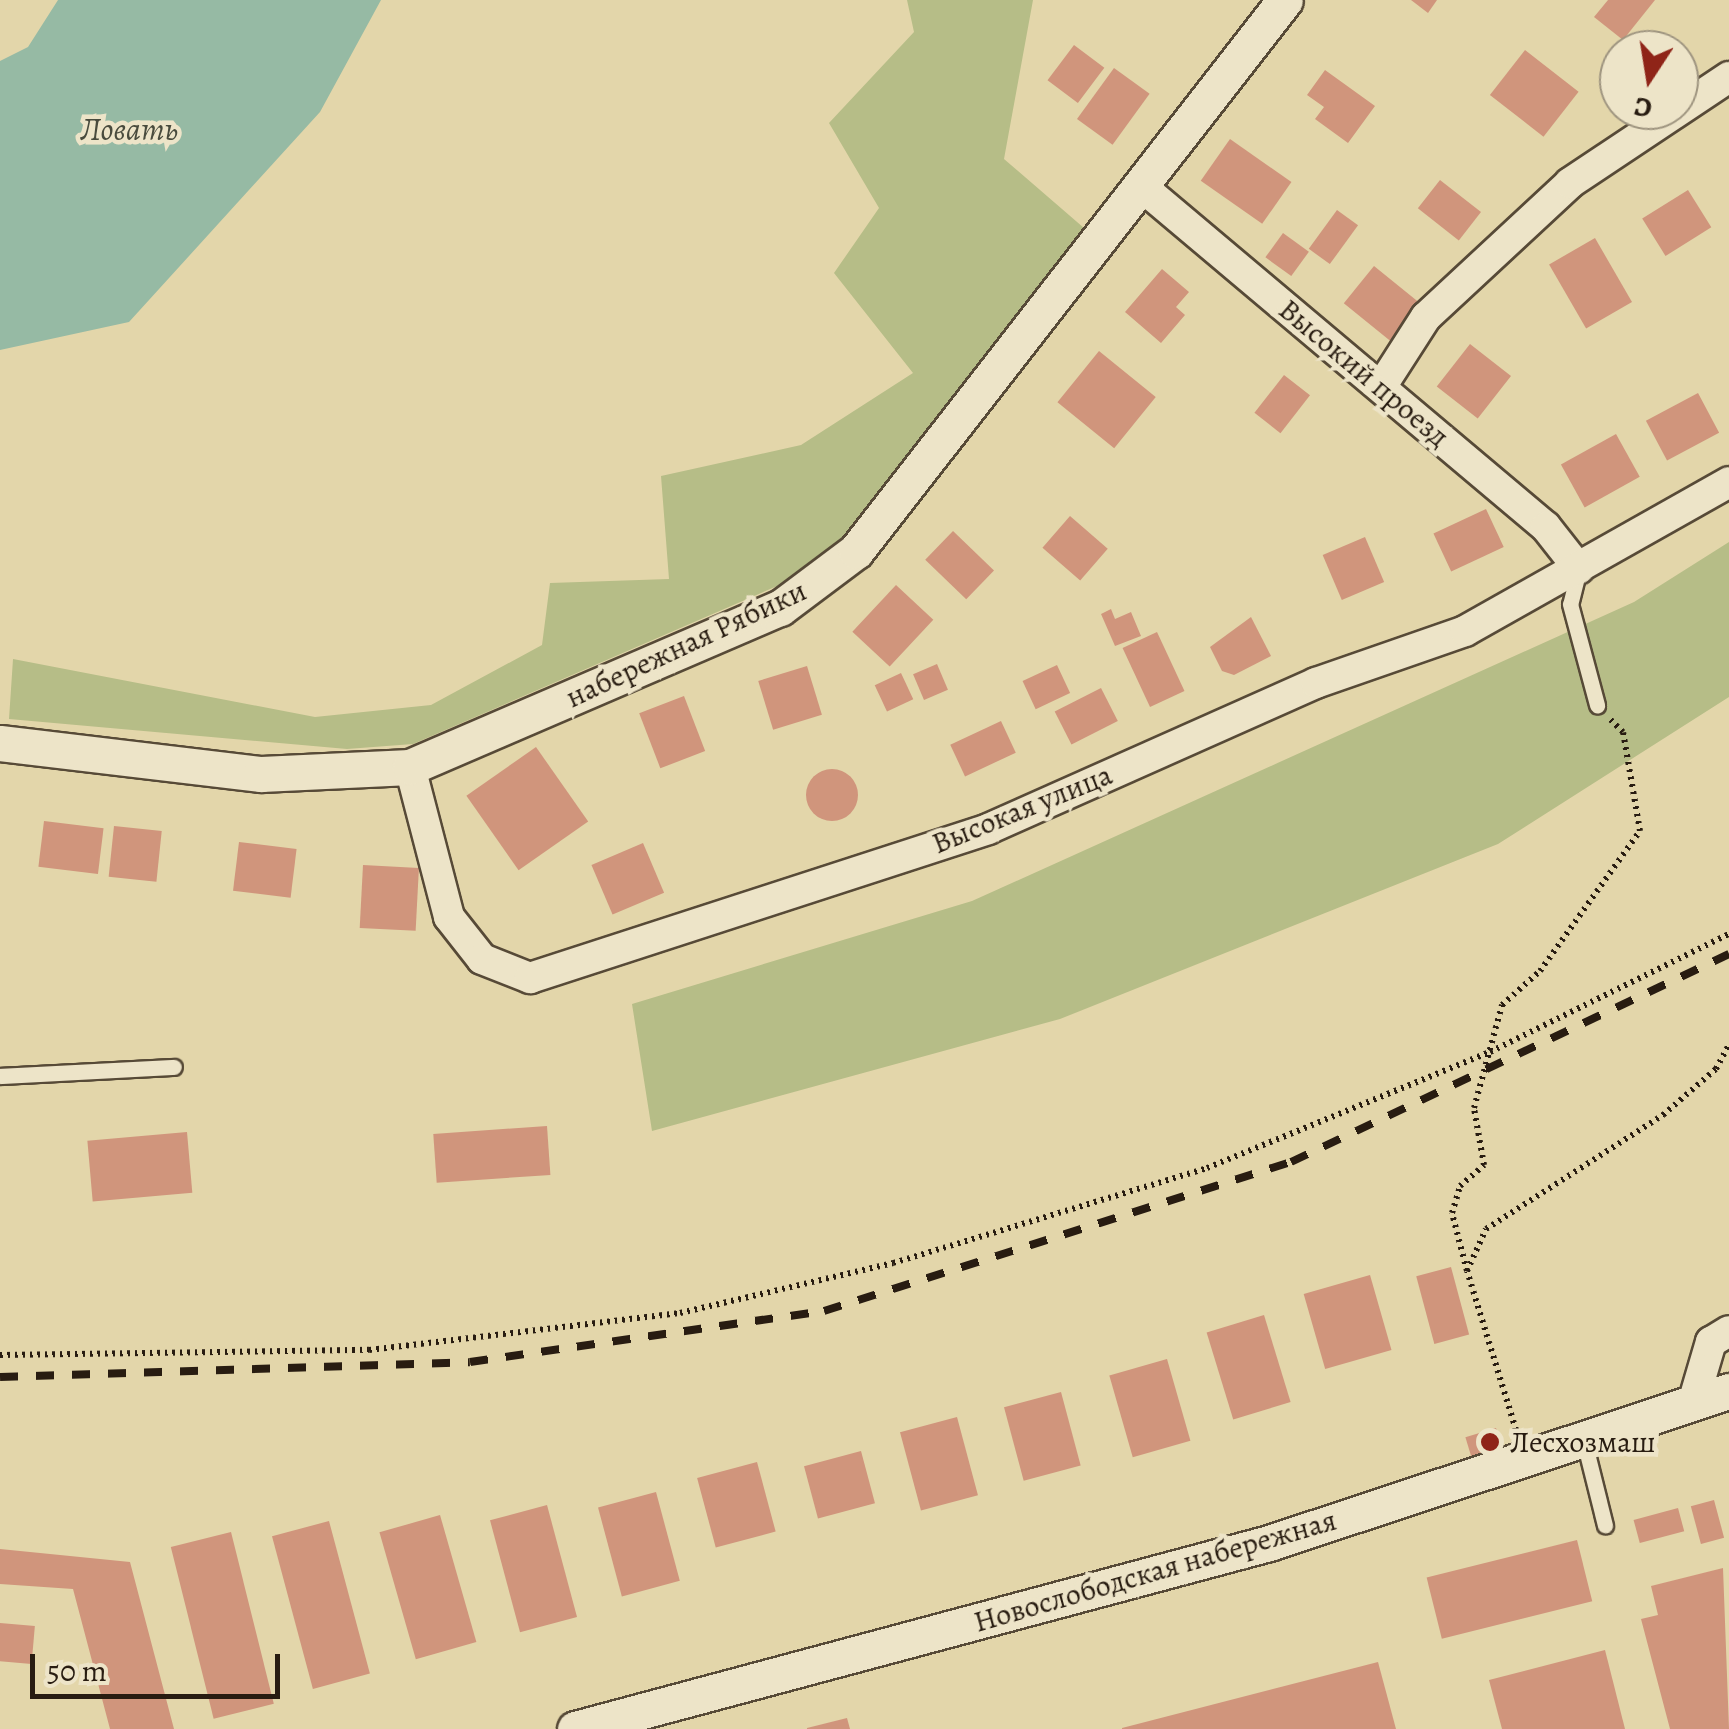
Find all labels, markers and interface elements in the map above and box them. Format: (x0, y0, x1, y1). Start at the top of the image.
north arrow (1599, 30, 1699, 130)
text: С (1631, 87, 1656, 128)
water label: Ловать (80, 110, 178, 148)
street label: Высокий проезд (1272, 291, 1456, 455)
street label: набережная Рябики (560, 572, 812, 716)
street label: Высокая улица (927, 757, 1117, 861)
place label: Лесхозмаш (1510, 1424, 1656, 1460)
marker: Лесхозмаш (1479, 1431, 1501, 1453)
street label: Новослободская набережная (970, 1502, 1340, 1640)
scale bar (35, 1634, 285, 1696)
text: 50 m (47, 1651, 107, 1691)

